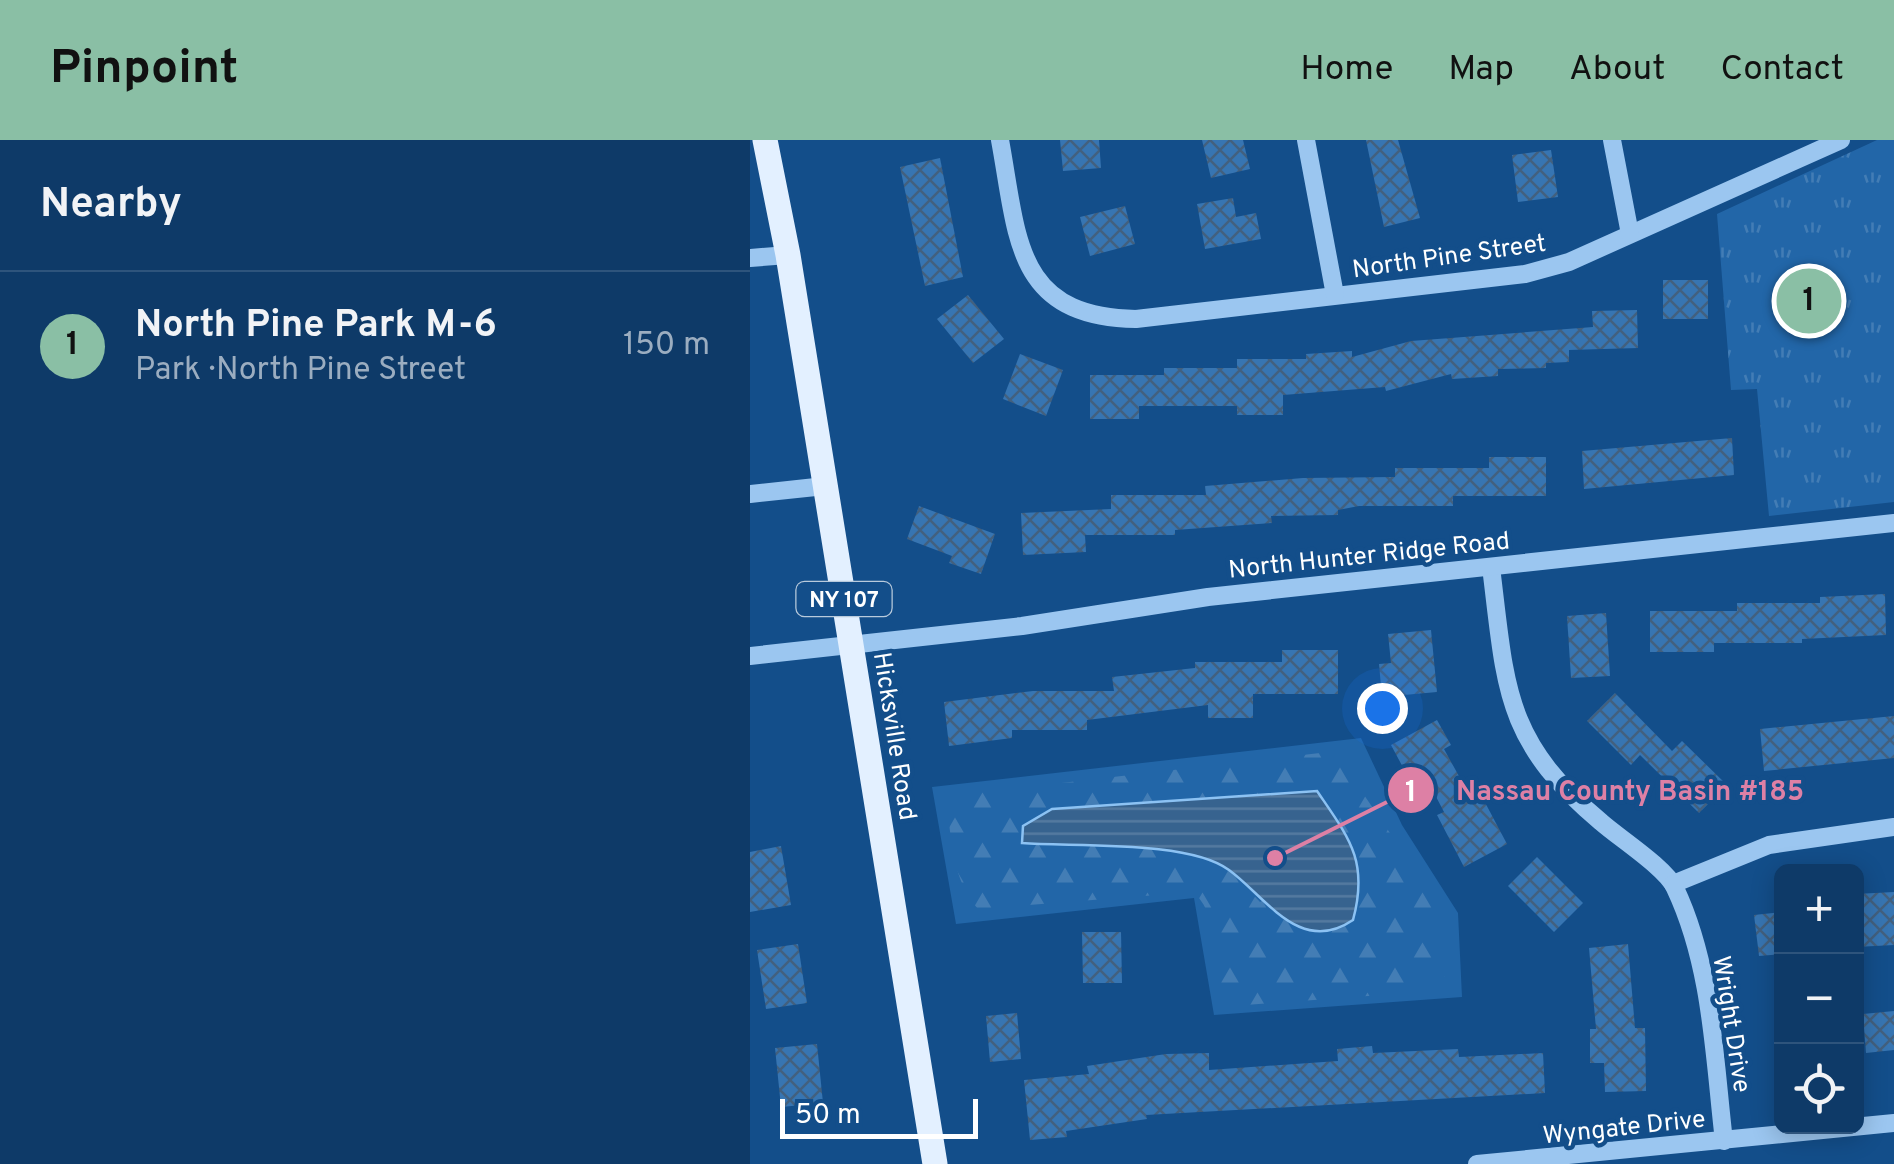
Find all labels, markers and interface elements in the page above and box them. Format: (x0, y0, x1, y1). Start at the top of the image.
text: Pinpoint (50, 40, 238, 100)
text: Home (1300, 48, 1393, 92)
text: Map (1448, 48, 1514, 92)
text: About (1569, 48, 1665, 92)
text: Contact (1720, 48, 1844, 92)
text: Nearby (40, 179, 182, 232)
street label: North Pine Street (1351, 229, 1548, 287)
pin: 1 (1776, 264, 1842, 338)
text: North Pine Park M-6 (135, 302, 497, 351)
text: 1 (66, 326, 79, 366)
text: 150 m (623, 326, 710, 366)
text: Park · North Pine Street (135, 351, 466, 391)
street label: North Hunter Ridge Road (1227, 526, 1512, 588)
road number: NY 107 (796, 582, 892, 616)
street label: Hicksville Road (864, 650, 922, 823)
your location (1357, 683, 1408, 734)
callout: Nassau County Basin #185 (1386, 761, 1824, 819)
text: 1 (1405, 775, 1417, 812)
text: Nassau County Basin #185 (1456, 775, 1804, 811)
map controls (1774, 864, 1864, 1134)
button: + (1774, 864, 1864, 954)
street label: Wright Drive (1703, 954, 1757, 1095)
button: − (1774, 954, 1864, 1044)
button: locate (1774, 1044, 1864, 1134)
scale bar (780, 1094, 978, 1138)
text: 50 m (795, 1098, 861, 1134)
street label: Wyngate Drive (1541, 1105, 1707, 1153)

